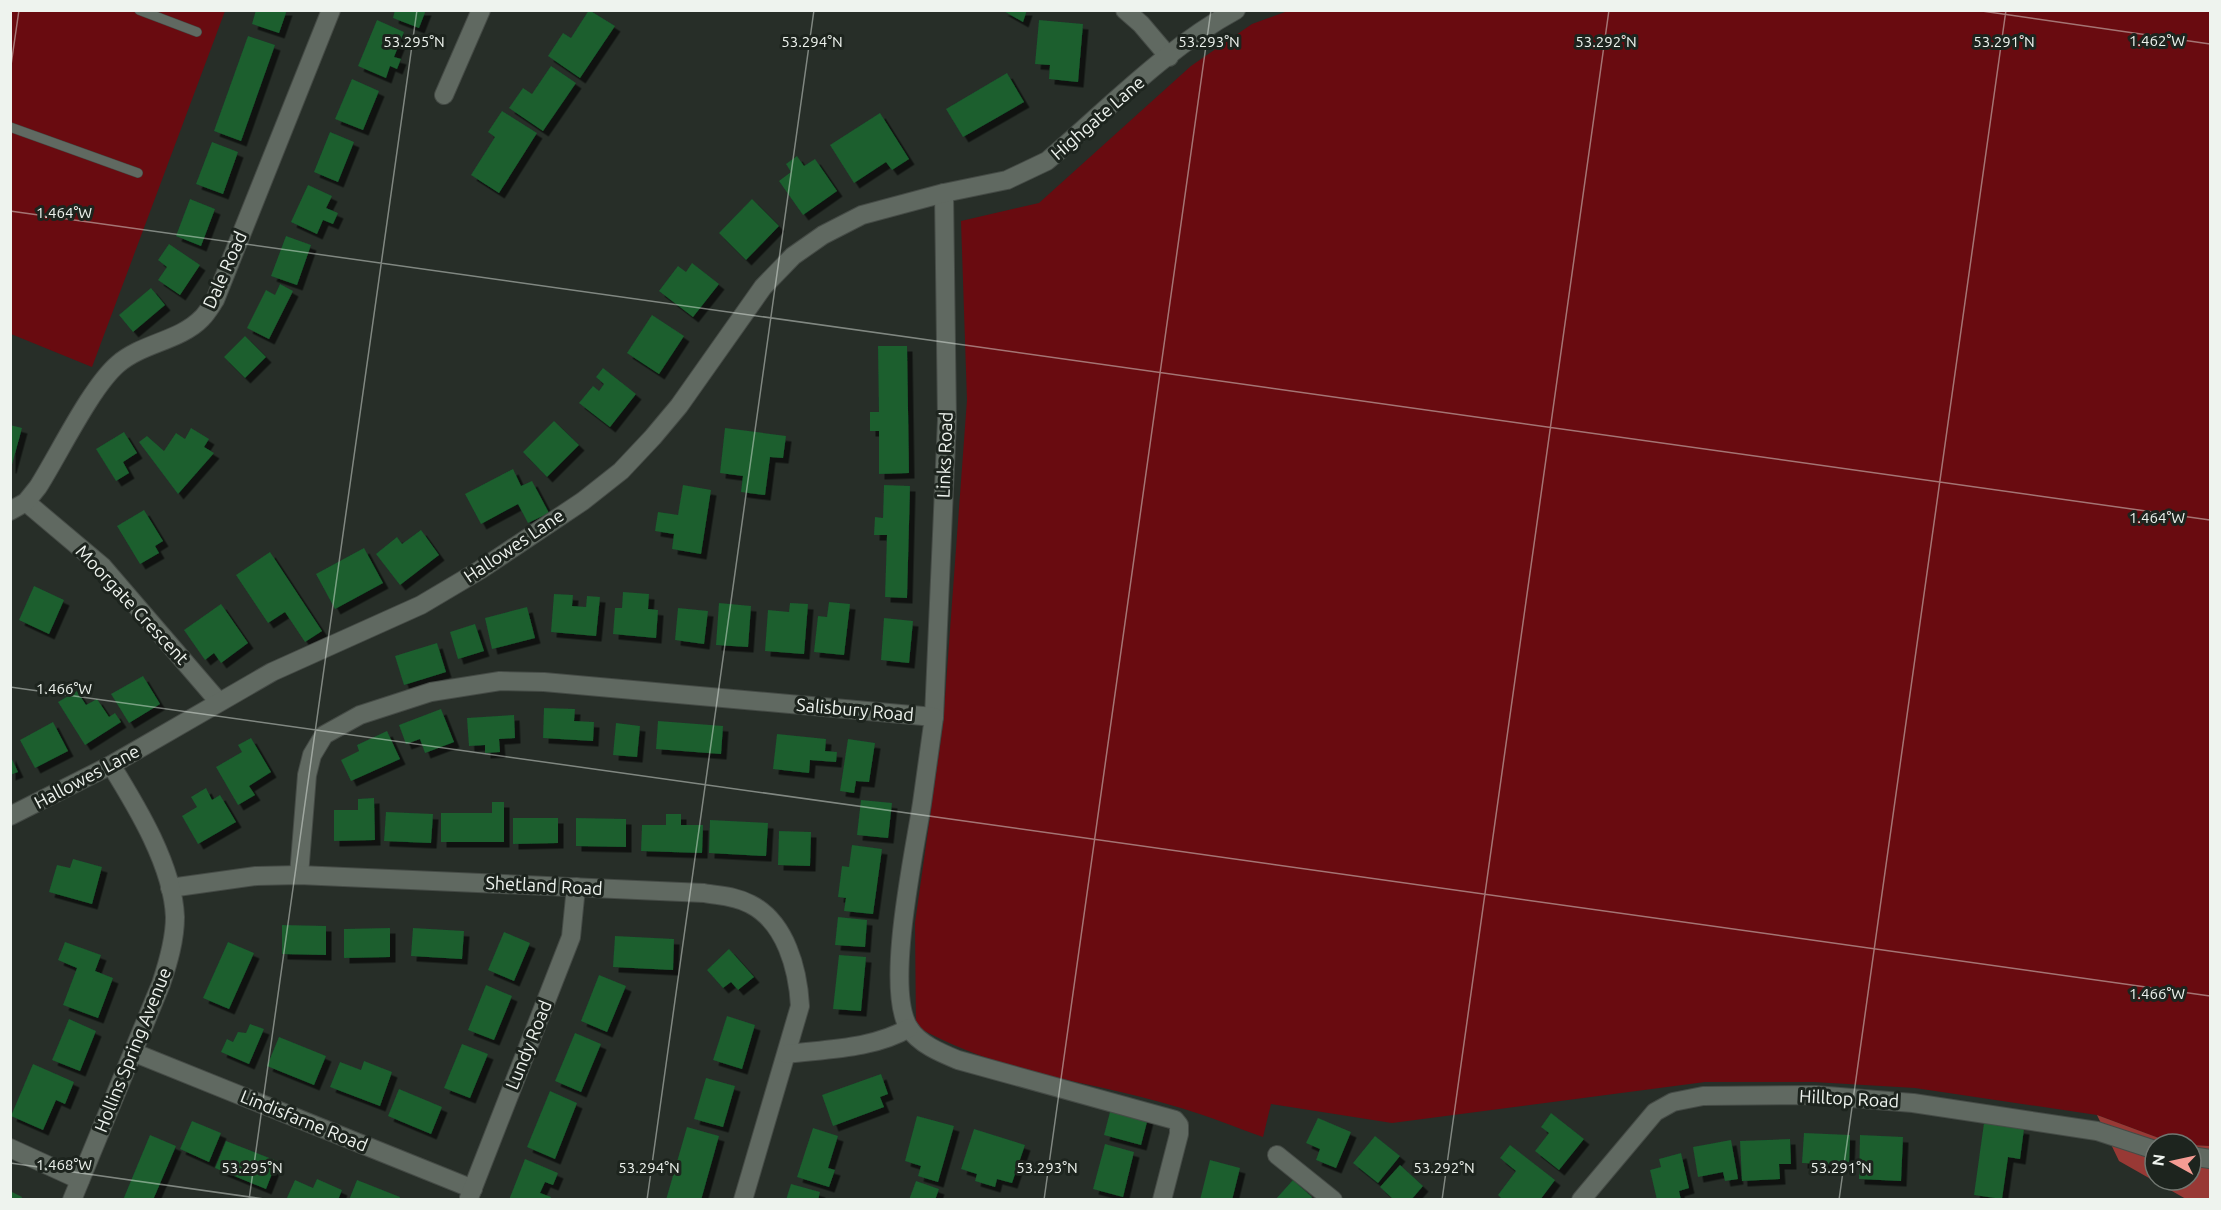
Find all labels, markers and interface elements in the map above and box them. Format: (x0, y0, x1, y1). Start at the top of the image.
text: 1.462°W (2129, 32, 2185, 49)
text: 53.295°N (383, 33, 445, 50)
text: 53.294°N (781, 33, 843, 50)
text: 53.293°N (1178, 33, 1240, 50)
text: 53.292°N (1575, 33, 1637, 50)
text: 53.291°N (1973, 33, 2035, 50)
street label: Highgate Lane (1047, 71, 1148, 163)
text: 1.464°W (36, 204, 92, 221)
street label: Dale Road (198, 228, 250, 311)
street label: Links Road (933, 411, 956, 498)
street label: Hallowes Lane (460, 504, 567, 586)
text: 1.464°W (2129, 509, 2185, 526)
street label: Moorgate Crescent (72, 541, 193, 668)
text: 1.466°W (36, 680, 92, 697)
street label: Salisbury Road (795, 694, 915, 724)
street label: Hallowes Lane (31, 740, 143, 812)
street label: Shetland Road (485, 872, 603, 898)
street label: Hollins Spring Avenue (90, 964, 174, 1135)
text: 1.466°W (2129, 985, 2185, 1002)
street label: Lundy Road (501, 997, 555, 1092)
street label: Lindisfarne Road (238, 1085, 371, 1155)
street label: Hilltop Road (1799, 1085, 1900, 1111)
north arrow (2143, 1132, 2203, 1192)
text: N (2148, 1153, 2168, 1167)
text: 1.468°W (36, 1156, 92, 1173)
text: 53.295°N (221, 1159, 283, 1176)
text: 53.294°N (618, 1159, 680, 1176)
text: 53.293°N (1016, 1159, 1078, 1176)
text: 53.292°N (1413, 1159, 1475, 1176)
text: 53.291°N (1810, 1159, 1872, 1176)

